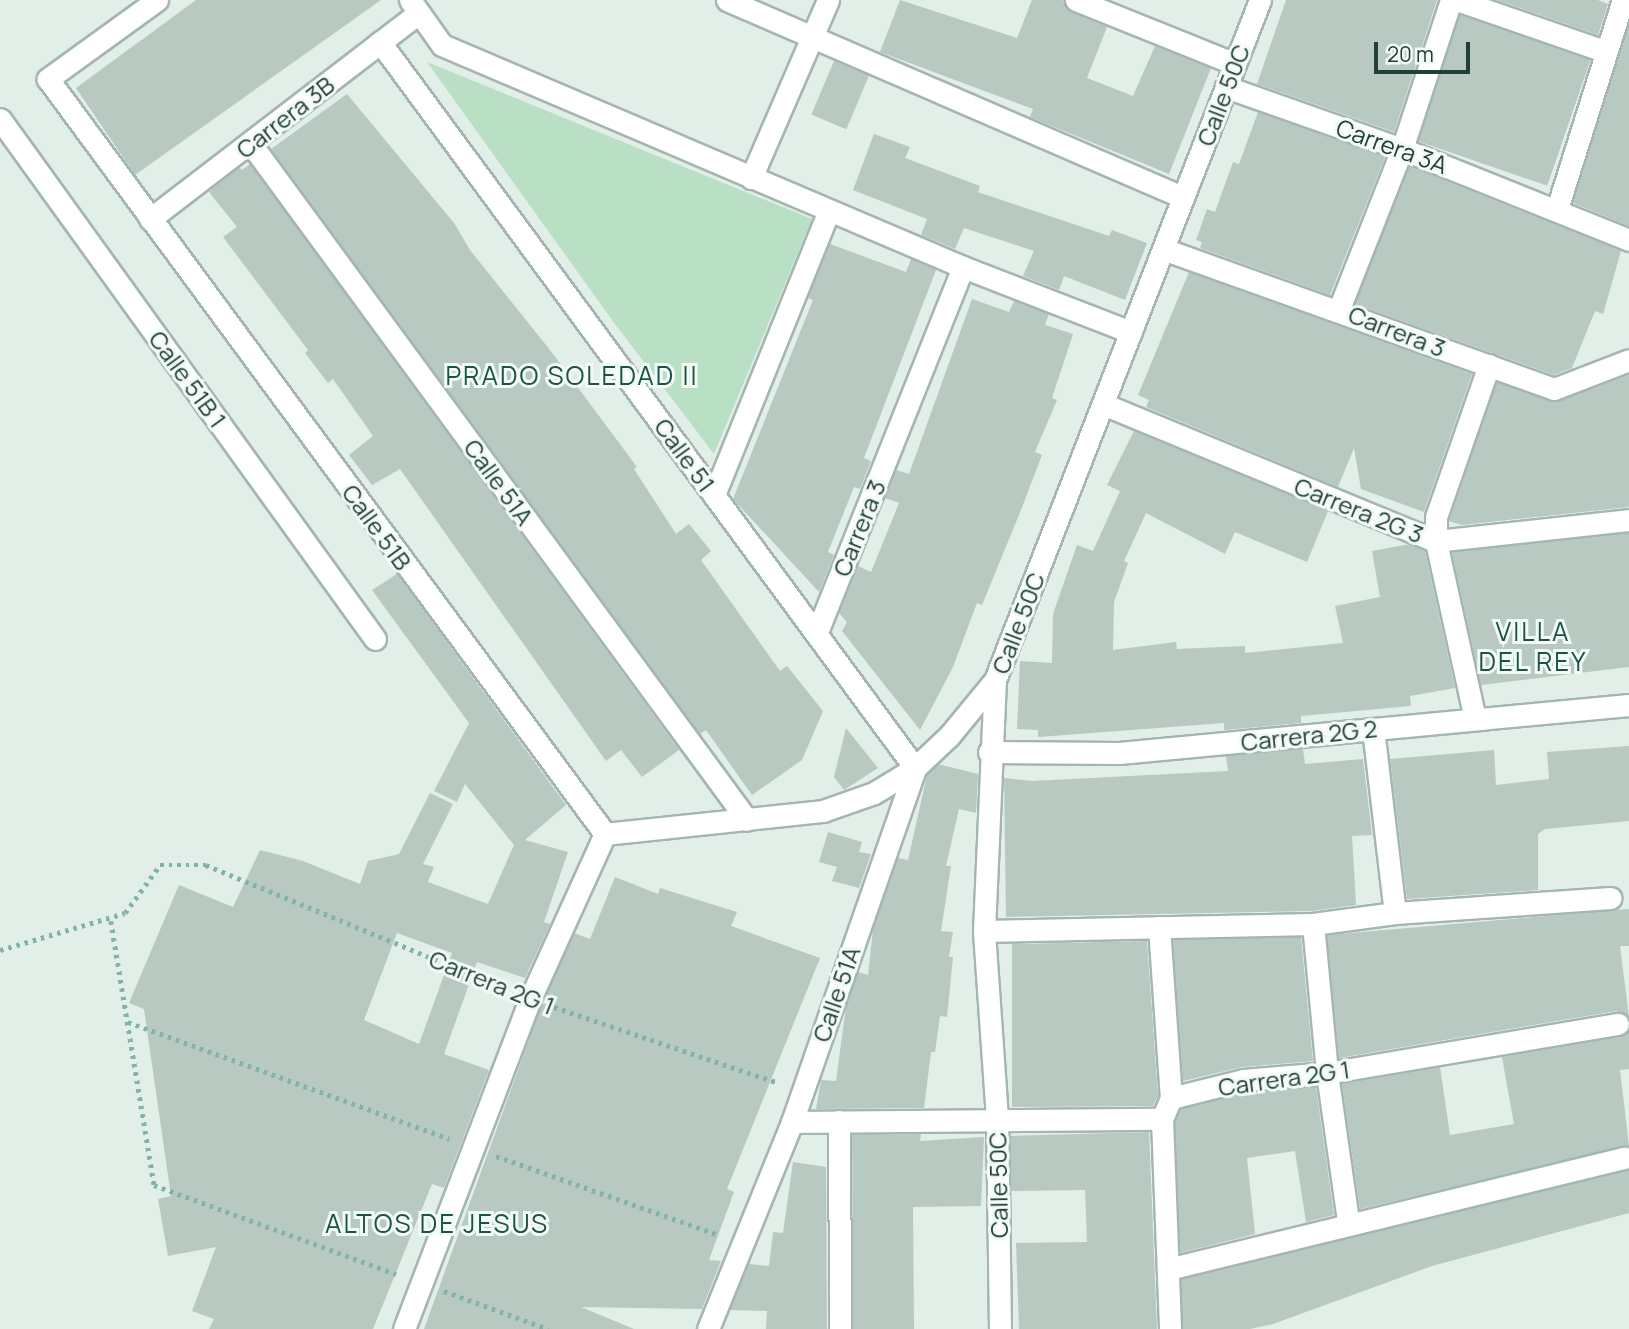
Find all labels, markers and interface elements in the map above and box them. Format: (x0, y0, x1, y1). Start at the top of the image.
scale bar (1377, 28, 1473, 72)
street label: Calle 50C (1191, 40, 1255, 150)
text: 20 m (1387, 40, 1434, 68)
street label: Carrera 3B (230, 70, 340, 164)
street label: Carrera 3A (1332, 113, 1452, 179)
street label: Carrera 3 (1345, 299, 1449, 363)
street label: Calle 51B 1 (143, 325, 233, 433)
district label: PRADO SOLEDAD II (447, 360, 697, 392)
street label: Calle 51 (649, 413, 721, 497)
street label: Calle 51A (458, 434, 540, 530)
street label: Carrera 2G 3 (1290, 471, 1428, 549)
street label: Carrera 3 (827, 476, 891, 580)
street label: Calle 51B (336, 479, 418, 575)
street label: Calle 50C (986, 568, 1050, 678)
district label: VILLA DEL REY (1479, 616, 1587, 678)
street label: Carrera 2G 2 (1239, 714, 1379, 756)
street label: Calle 51A (806, 943, 866, 1045)
street label: Carrera 2G 1 (425, 944, 559, 1020)
street label: Carrera 2G 1 (1216, 1055, 1352, 1101)
street label: Calle 50C (983, 1132, 1013, 1238)
district label: ALTOS DE JESUS (327, 1208, 547, 1240)

